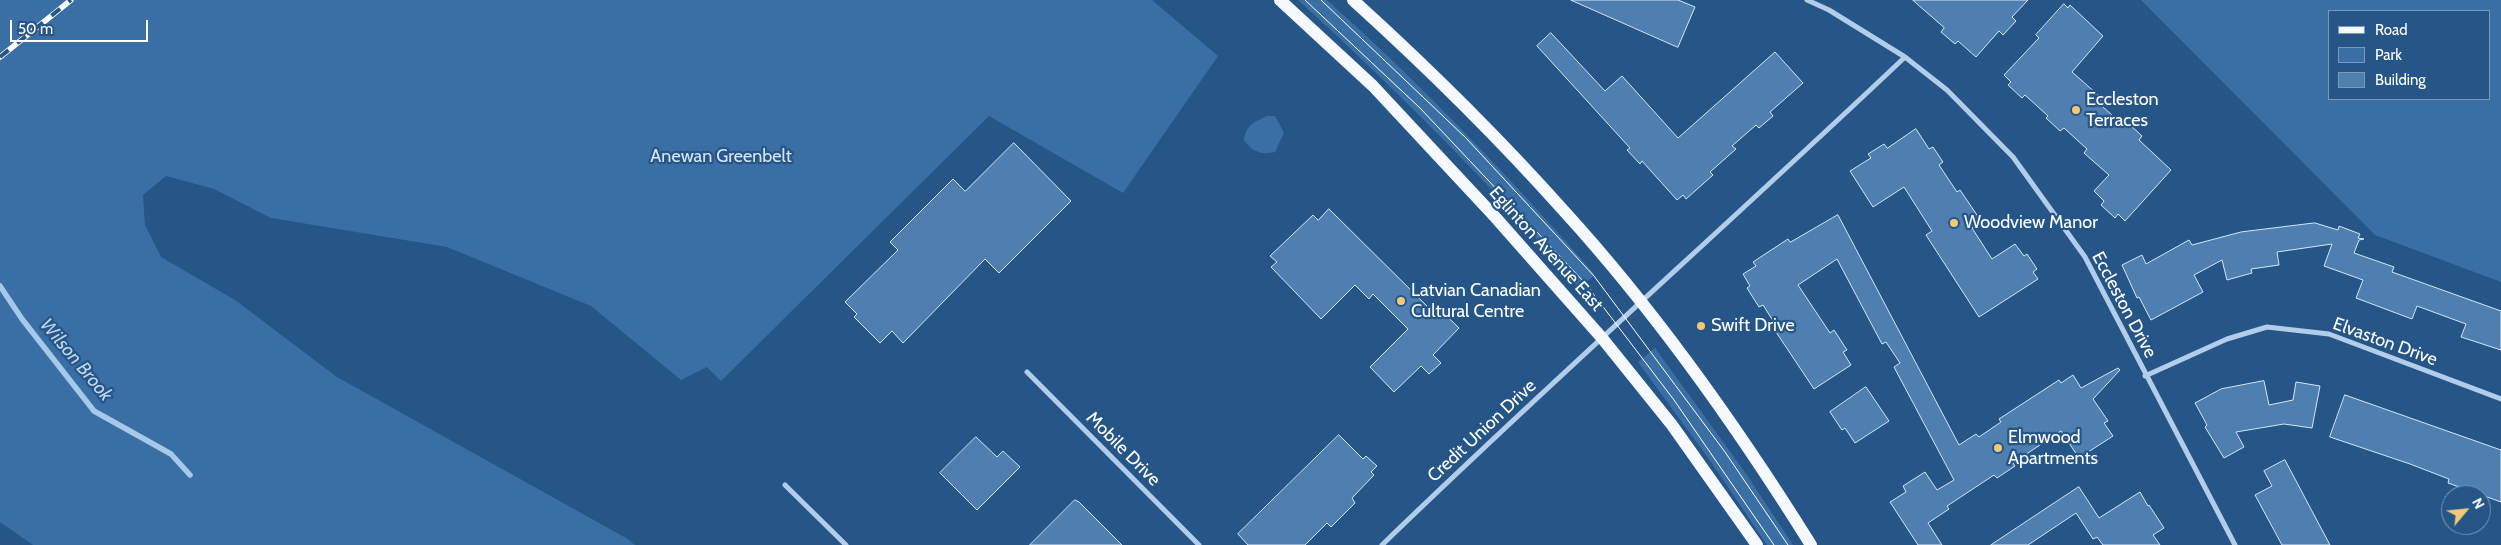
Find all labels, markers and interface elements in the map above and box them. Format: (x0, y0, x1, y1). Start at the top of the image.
scale bar (12, 10, 150, 42)
legend (2328, 10, 2491, 100)
text: 50 m (18, 20, 53, 38)
text: Road (2375, 21, 2408, 39)
text: Park (2375, 46, 2402, 64)
text: Building (2375, 71, 2426, 89)
place label: Eccleston Terraces (2086, 89, 2159, 132)
marker: Eccleston Terraces (2070, 104, 2082, 116)
park label: Anewan Greenbelt (650, 146, 792, 168)
street label: Eglinton Avenue East (1484, 182, 1608, 316)
place label: Woodview Manor (1964, 212, 2098, 234)
marker: Woodview Manor (1948, 217, 1960, 229)
street label: Eccleston Drive (2087, 248, 2161, 362)
place label: Latvian Canadian Cultural Centre (1411, 280, 1541, 322)
marker: Latvian Canadian Cultural Centre (1395, 295, 1407, 307)
street label: Elvaston Drive (2330, 313, 2440, 371)
water label: Wilson Brook (35, 314, 117, 406)
place label: Swift Drive (1711, 315, 1795, 337)
marker: Swift Drive (1695, 320, 1707, 332)
street label: Credit Union Drive (1423, 375, 1541, 487)
street label: Mobile Drive (1081, 407, 1165, 491)
place label: Elmwood Apartments (2008, 427, 2098, 469)
marker: Elmwood Apartments (1992, 442, 2004, 454)
north arrow (2441, 485, 2491, 535)
text: N (2468, 495, 2489, 512)

